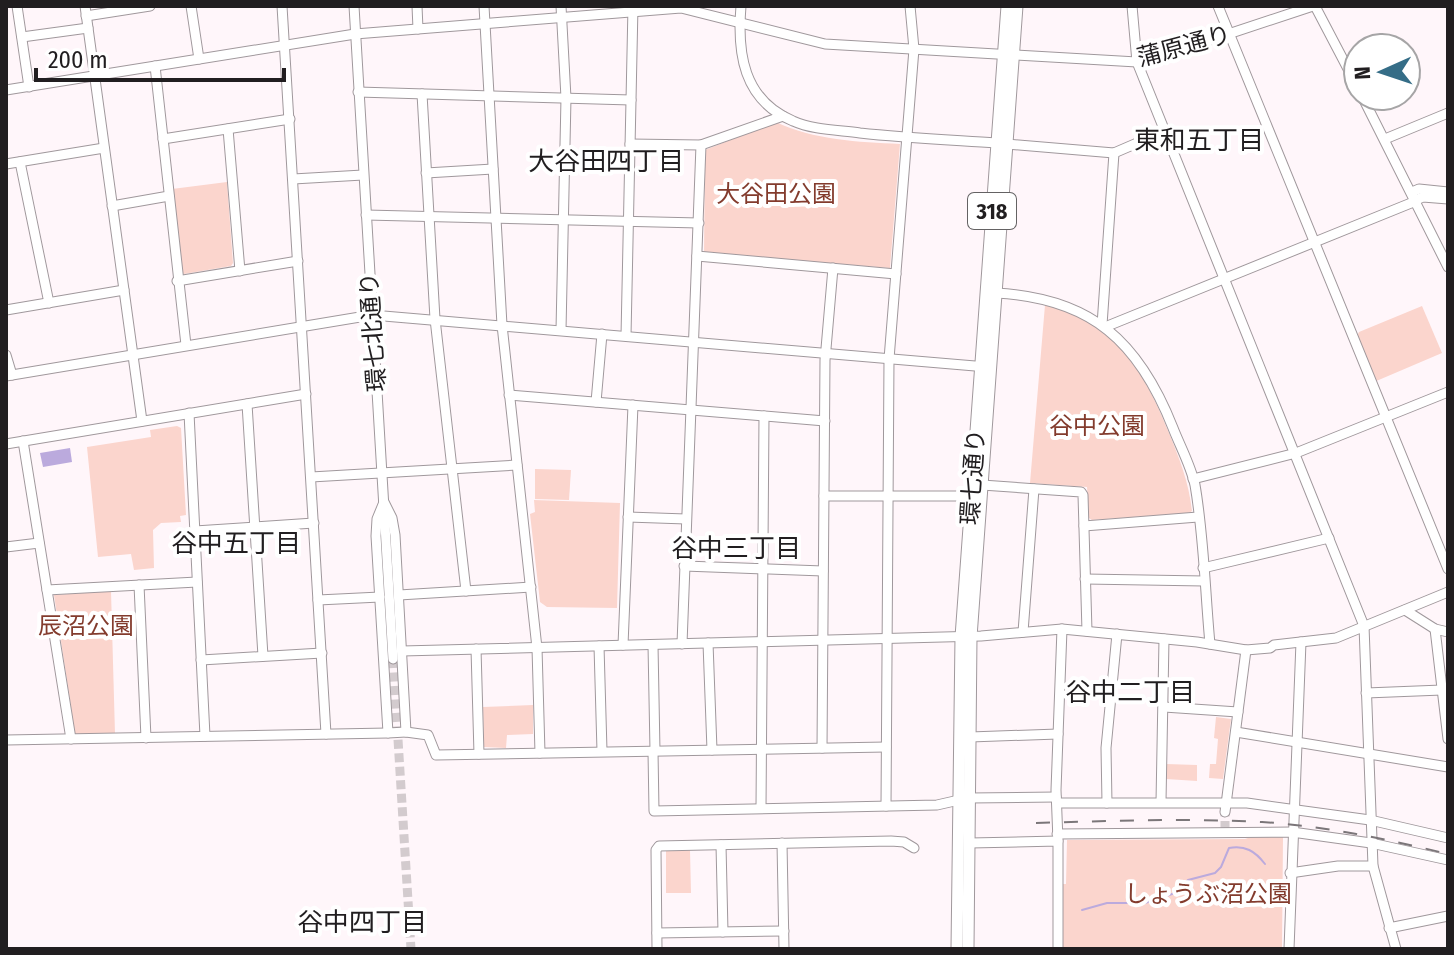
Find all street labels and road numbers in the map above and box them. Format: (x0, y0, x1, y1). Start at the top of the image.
street label: 蒲原通り (1134, 20, 1234, 72)
road number: 318 (968, 193, 1016, 229)
street label: 環七北通り (355, 271, 391, 393)
street label: 環七通り (956, 428, 990, 526)

